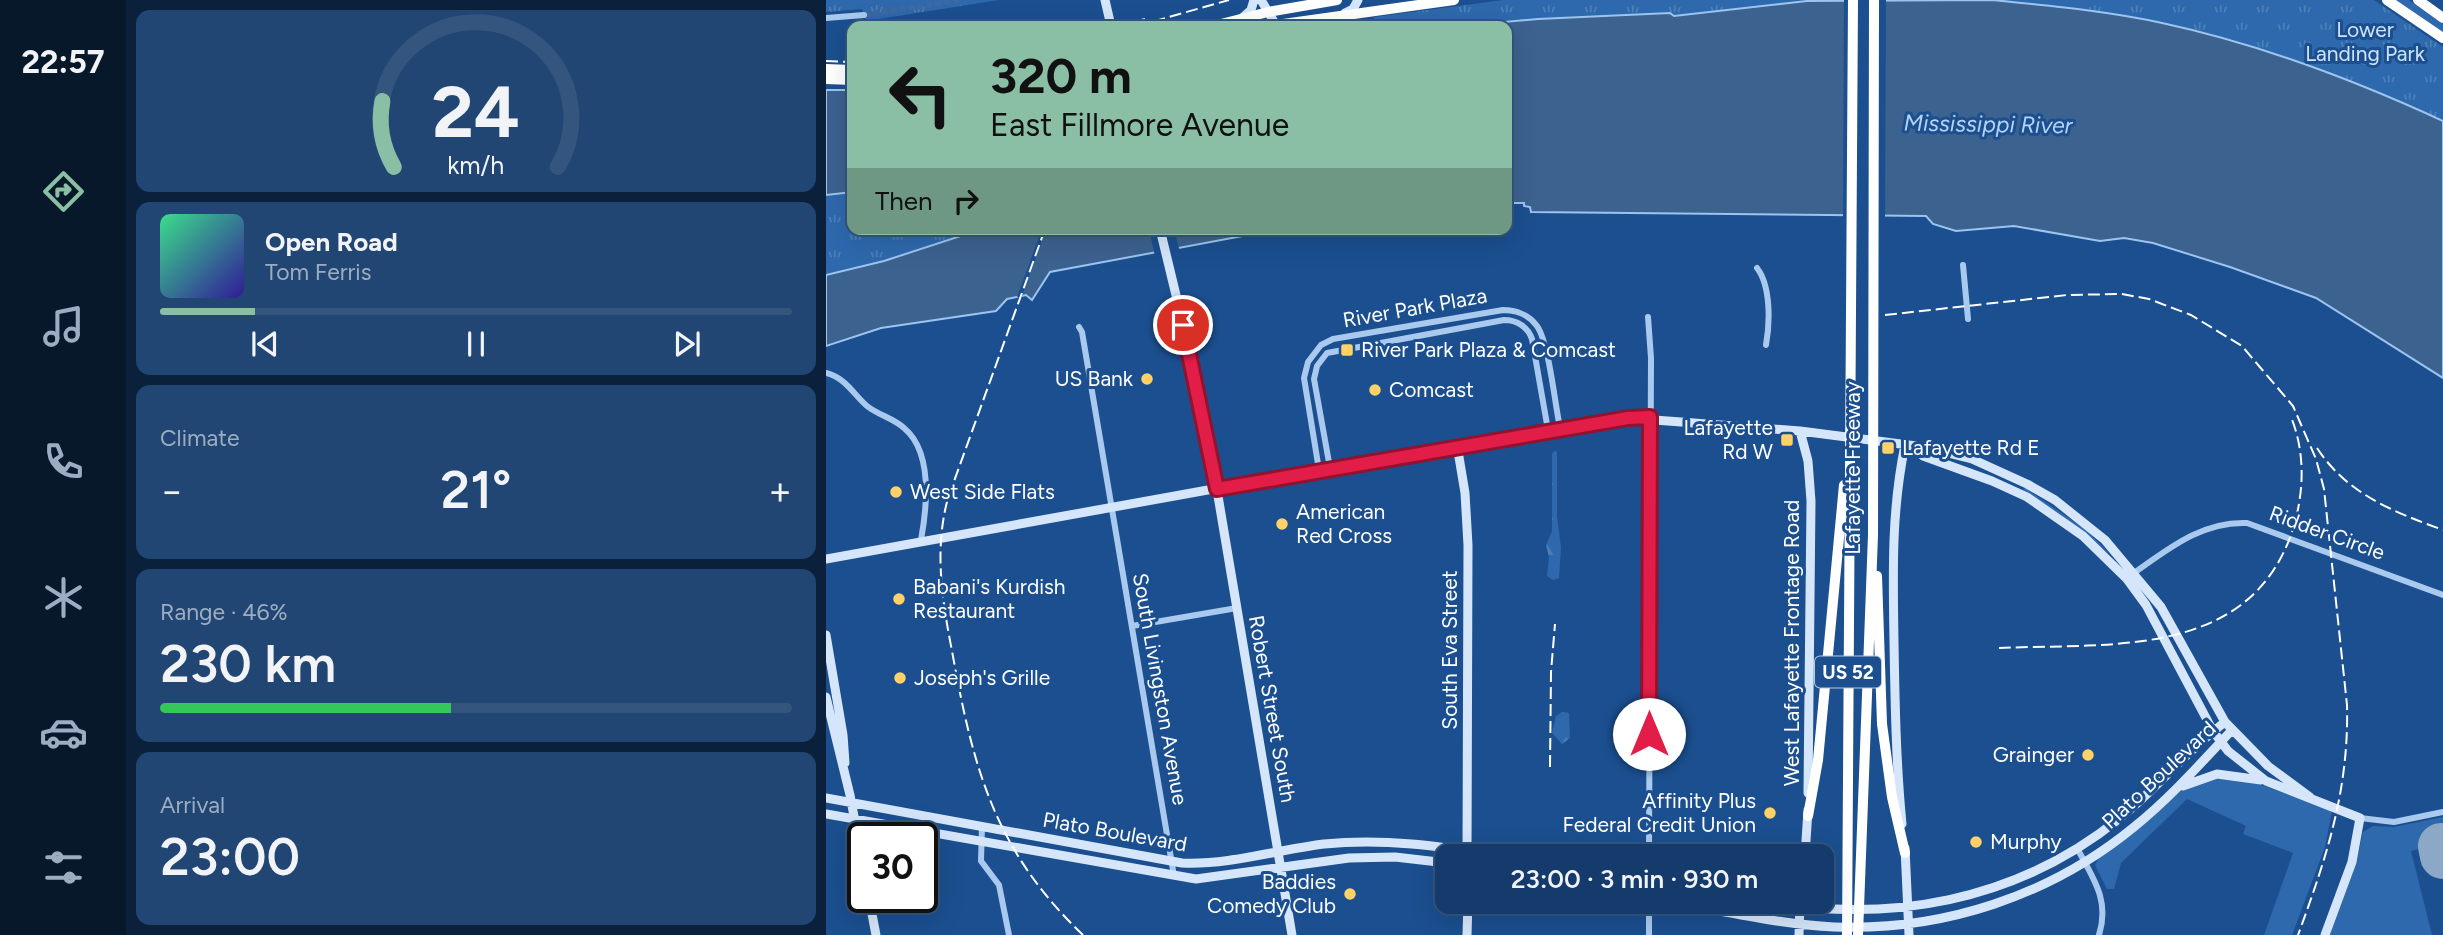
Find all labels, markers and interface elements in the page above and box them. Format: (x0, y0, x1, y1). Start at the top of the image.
park label: Lower Landing Park (2305, 17, 2426, 66)
text: 22:57 (21, 43, 105, 81)
text: 320 m (990, 46, 1132, 105)
icon: left (875, 49, 966, 140)
text: 24 (432, 68, 520, 155)
text: East Fillmore Avenue (990, 106, 1289, 144)
water label: Mississippi River (1903, 109, 2074, 139)
text: km/h (447, 150, 505, 180)
icon: directions (39, 167, 88, 216)
icon: right (947, 182, 985, 220)
text: Then (875, 185, 933, 217)
text: Open Road (265, 226, 398, 258)
text: Tom Ferris (265, 258, 371, 286)
street label: River Park Plaza (1341, 283, 1489, 333)
pin (1153, 295, 1213, 355)
icon: music (39, 302, 88, 351)
icon: arrive (1164, 306, 1202, 344)
icon: previous (246, 325, 284, 363)
icon: pause (457, 325, 495, 363)
icon: next (668, 325, 706, 363)
place label: River Park Plaza & Comcast (1361, 337, 1616, 362)
marker: River Park Plaza & Comcast (1339, 342, 1355, 358)
place label: US Bank (1055, 366, 1134, 391)
marker: US Bank (1139, 371, 1155, 387)
place label: Comcast (1389, 377, 1474, 402)
street label: Lafayette Freeway (1840, 381, 1865, 555)
marker: Comcast (1367, 382, 1383, 398)
place label: Lafayette Rd W (1684, 415, 1773, 464)
text: Climate (160, 424, 239, 452)
marker: Lafayette Rd W (1779, 432, 1795, 448)
place label: Lafayette Rd E (1902, 435, 2040, 460)
icon: phone (39, 437, 88, 486)
marker: Lafayette Rd E (1880, 440, 1896, 456)
text: 21° (441, 459, 511, 521)
text: − (160, 468, 184, 514)
text: + (768, 468, 792, 514)
place label: West Side Flats (910, 479, 1055, 504)
marker: West Side Flats (888, 484, 904, 500)
place label: American Red Cross (1296, 499, 1392, 548)
street label: West Lafayette Frontage Road (1779, 500, 1804, 786)
street label: Ridder Circle (2266, 500, 2388, 565)
marker: American Red Cross (1274, 516, 1290, 532)
street label: South Eva Street (1437, 570, 1462, 730)
street label: South Livingston Avenue (1128, 571, 1193, 807)
icon: climate (39, 573, 88, 622)
place label: Babani's Kurdish Restaurant (913, 574, 1066, 623)
marker: Babani's Kurdish Restaurant (891, 591, 907, 607)
text: Range · 46% (160, 598, 288, 626)
street label: Robert Street South (1244, 613, 1301, 805)
text: 230 km (160, 633, 336, 695)
road number: US 52 (1815, 656, 1881, 688)
place label: Joseph's Grille (914, 665, 1050, 690)
marker: Joseph's Grille (892, 670, 908, 686)
position arrow (1612, 697, 1686, 771)
icon: car (39, 708, 88, 757)
street label: Plato Boulevard (2097, 716, 2221, 834)
place label: Grainger (1993, 742, 2074, 767)
marker: Grainger (2080, 747, 2096, 763)
place label: Affinity Plus Federal Credit Union (1563, 788, 1756, 837)
text: Arrival (160, 791, 225, 819)
marker: Affinity Plus Federal Credit Union (1762, 805, 1778, 821)
street label: Plato Boulevard (1041, 807, 1189, 857)
speed limit sign: 30 (847, 822, 938, 913)
text: 23:00 (160, 826, 300, 888)
place label: Murphy (1990, 829, 2062, 854)
marker: Murphy (1968, 834, 1984, 850)
icon: filters (39, 843, 88, 892)
text: 23:00 · 3 min · 930 m (1511, 863, 1758, 895)
place label: Baddies Comedy Club (1207, 869, 1336, 918)
marker: Baddies Comedy Club (1342, 886, 1358, 902)

